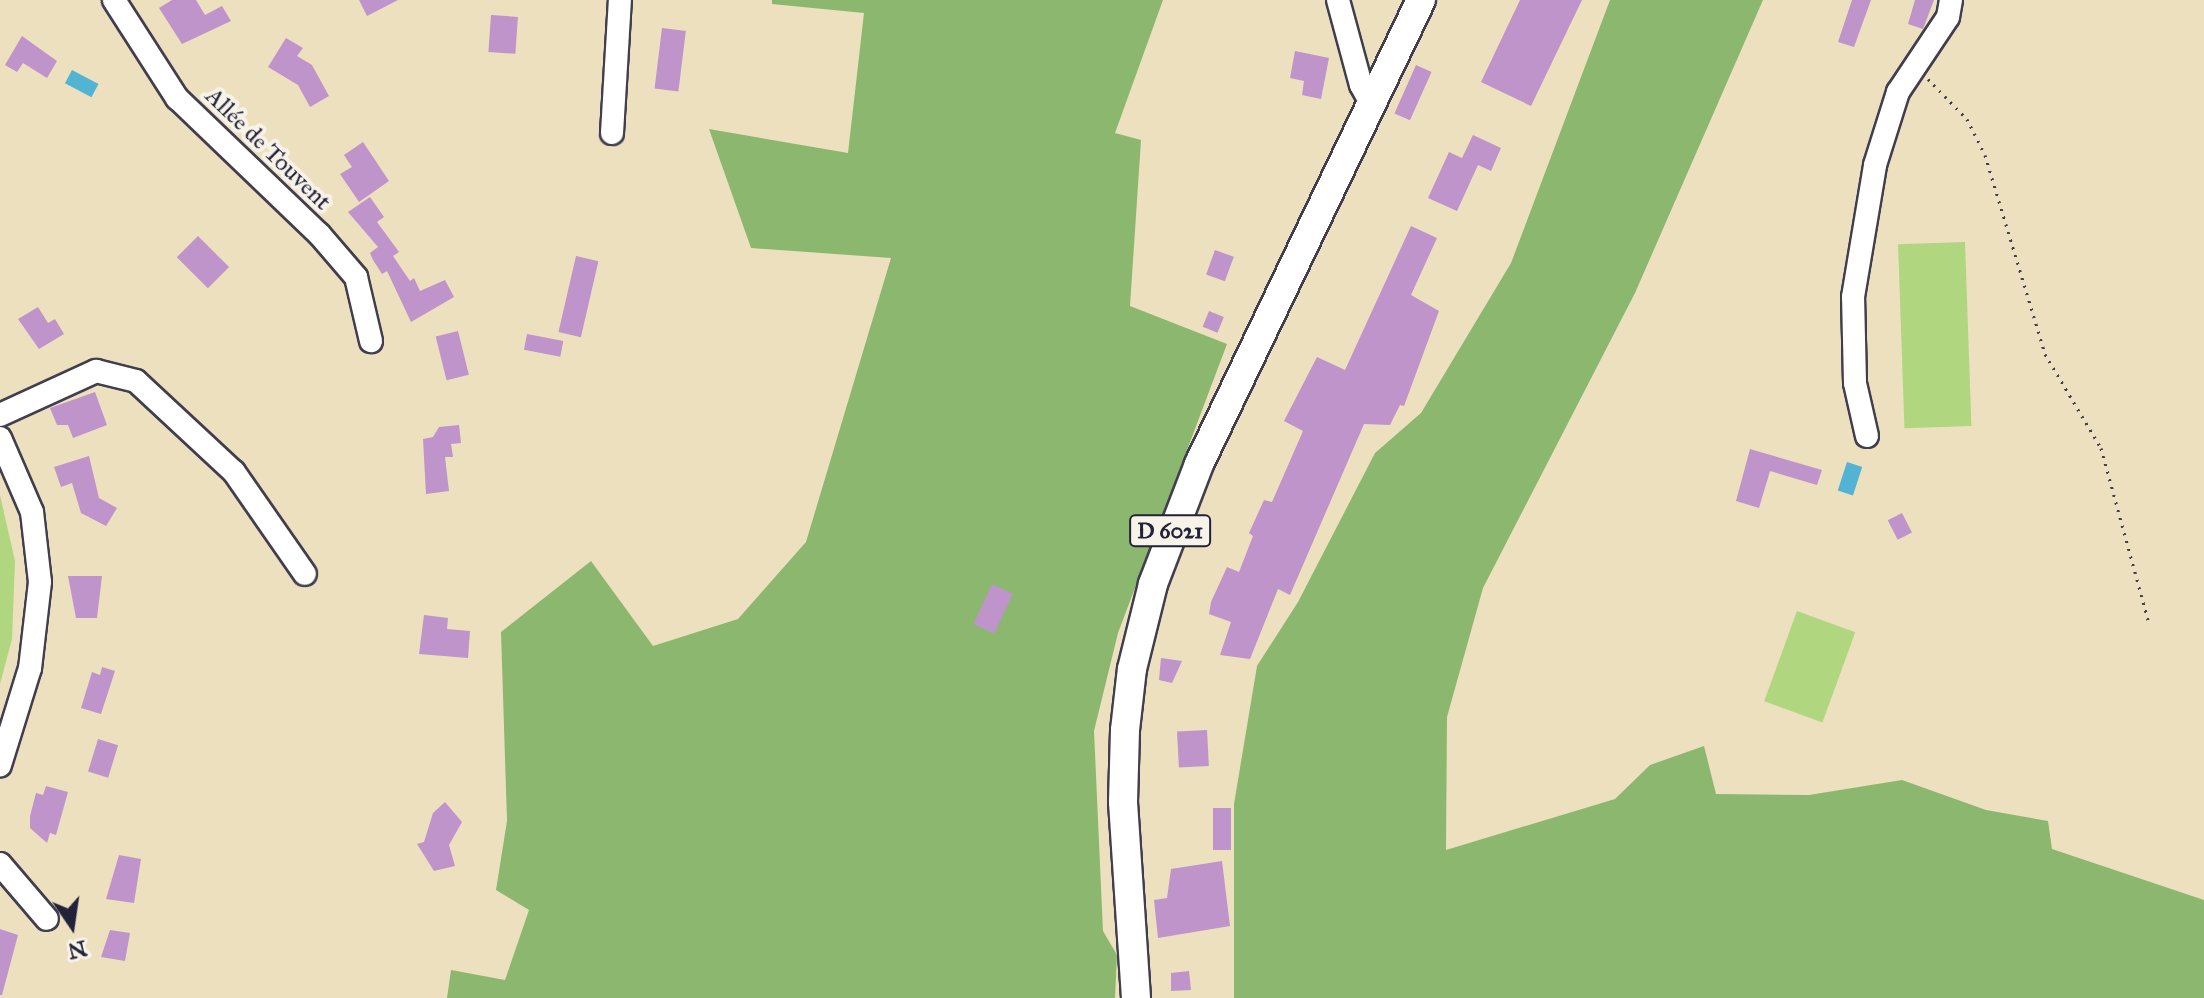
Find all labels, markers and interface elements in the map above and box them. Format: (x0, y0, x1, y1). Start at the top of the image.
street label: Allée de Touvent (199, 82, 337, 216)
road number: D 6021 (1128, 513, 1212, 549)
north arrow (32, 886, 112, 966)
text: N (65, 935, 90, 965)

